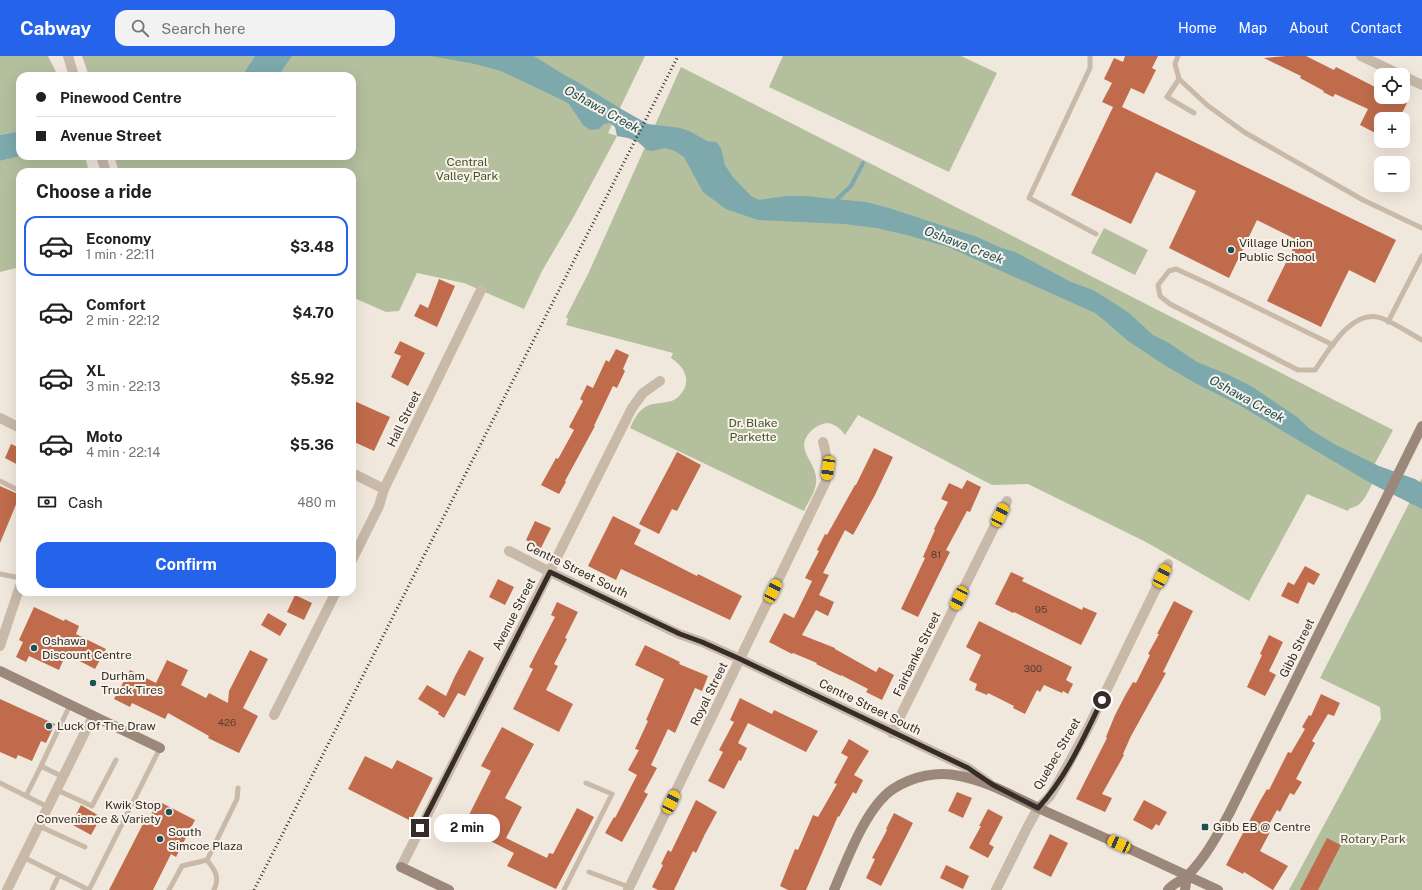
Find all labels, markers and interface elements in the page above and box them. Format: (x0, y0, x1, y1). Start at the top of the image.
search box (115, 10, 395, 46)
text: Cabway (20, 17, 91, 39)
icon: search (129, 17, 151, 39)
text: Search here (161, 20, 245, 37)
text: Home (1178, 20, 1217, 36)
text: Map (1239, 20, 1267, 36)
text: About (1289, 20, 1329, 36)
text: Contact (1351, 20, 1402, 36)
map controls (1374, 68, 1410, 192)
button: locate (1374, 68, 1410, 104)
water label: Oshawa Creek (562, 82, 642, 136)
text: Pinewood Centre (60, 89, 182, 106)
button: + (1374, 112, 1410, 148)
text: Avenue Street (60, 127, 162, 144)
park label: Central Valley Park (436, 155, 499, 183)
button: − (1374, 156, 1410, 192)
text: Choose a ride (36, 181, 152, 202)
water label: Oshawa Creek (922, 223, 1006, 267)
icon: car (38, 228, 74, 264)
text: Economy (86, 230, 151, 247)
place label: Village Union Public School (1239, 236, 1316, 264)
text: $3.48 (290, 238, 334, 255)
marker: Village Union Public School (1226, 245, 1236, 255)
text: 1 min · 22:11 (86, 247, 155, 262)
icon: car (38, 294, 74, 330)
text: Comfort (86, 296, 146, 313)
text: $4.70 (292, 304, 334, 321)
text: 2 min · 22:12 (86, 313, 160, 328)
icon: car (38, 360, 74, 396)
text: XL (86, 362, 105, 379)
text: $5.92 (290, 370, 334, 387)
water label: Oshawa Creek (1207, 372, 1287, 426)
text: 3 min · 22:13 (86, 379, 161, 394)
street label: Hall Street (384, 388, 424, 449)
park label: Dr. Blake Parkette (728, 416, 778, 444)
icon: car (38, 426, 74, 462)
text: Moto (86, 428, 123, 445)
text: $5.36 (290, 436, 334, 453)
text: 4 min · 22:14 (86, 445, 160, 460)
car (820, 455, 836, 481)
icon: cash (36, 491, 58, 513)
text: Cash (68, 494, 103, 511)
text: 480 m (297, 495, 336, 510)
car (989, 502, 1011, 528)
street label: Centre Street South (524, 539, 630, 601)
button: Confirm (36, 542, 336, 588)
house number: 81 (931, 548, 941, 560)
car (1151, 563, 1173, 589)
street label: Avenue Street (490, 575, 538, 652)
car (762, 578, 784, 604)
car (948, 585, 970, 611)
house number: 95 (1035, 603, 1047, 615)
street label: Fairbanks Street (890, 609, 944, 699)
street label: Gibb Street (1277, 616, 1317, 680)
place label: Oshawa Discount Centre (42, 634, 132, 662)
marker: Oshawa Discount Centre (29, 643, 39, 653)
street label: Royal Street (688, 660, 731, 728)
house number: 300 (1024, 662, 1042, 674)
place label: Durham Truck Tires (101, 669, 163, 697)
street label: Centre Street South (817, 676, 923, 738)
marker: Durham Truck Tires (88, 678, 98, 688)
route start (1093, 691, 1111, 709)
street label: Quebec Street (1031, 715, 1084, 793)
house number: 426 (218, 716, 236, 728)
place label: Luck Of The Draw (57, 719, 156, 733)
marker: Luck Of The Draw (44, 721, 54, 731)
car (660, 789, 682, 815)
place label: Kwik Stop Convenience & Variety (36, 798, 162, 826)
marker: Kwik Stop Convenience & Variety (164, 807, 174, 817)
callout: 2 min (434, 814, 500, 842)
route end (411, 819, 429, 837)
text: 2 min (450, 820, 484, 835)
place label: Gibb EB @ Centre (1213, 820, 1311, 834)
marker: Gibb EB @ Centre (1200, 822, 1210, 832)
place label: South Simcoe Plaza (168, 825, 243, 853)
park label: Rotary Park (1340, 832, 1406, 846)
marker: South Simcoe Plaza (155, 834, 165, 844)
car (1106, 834, 1132, 854)

